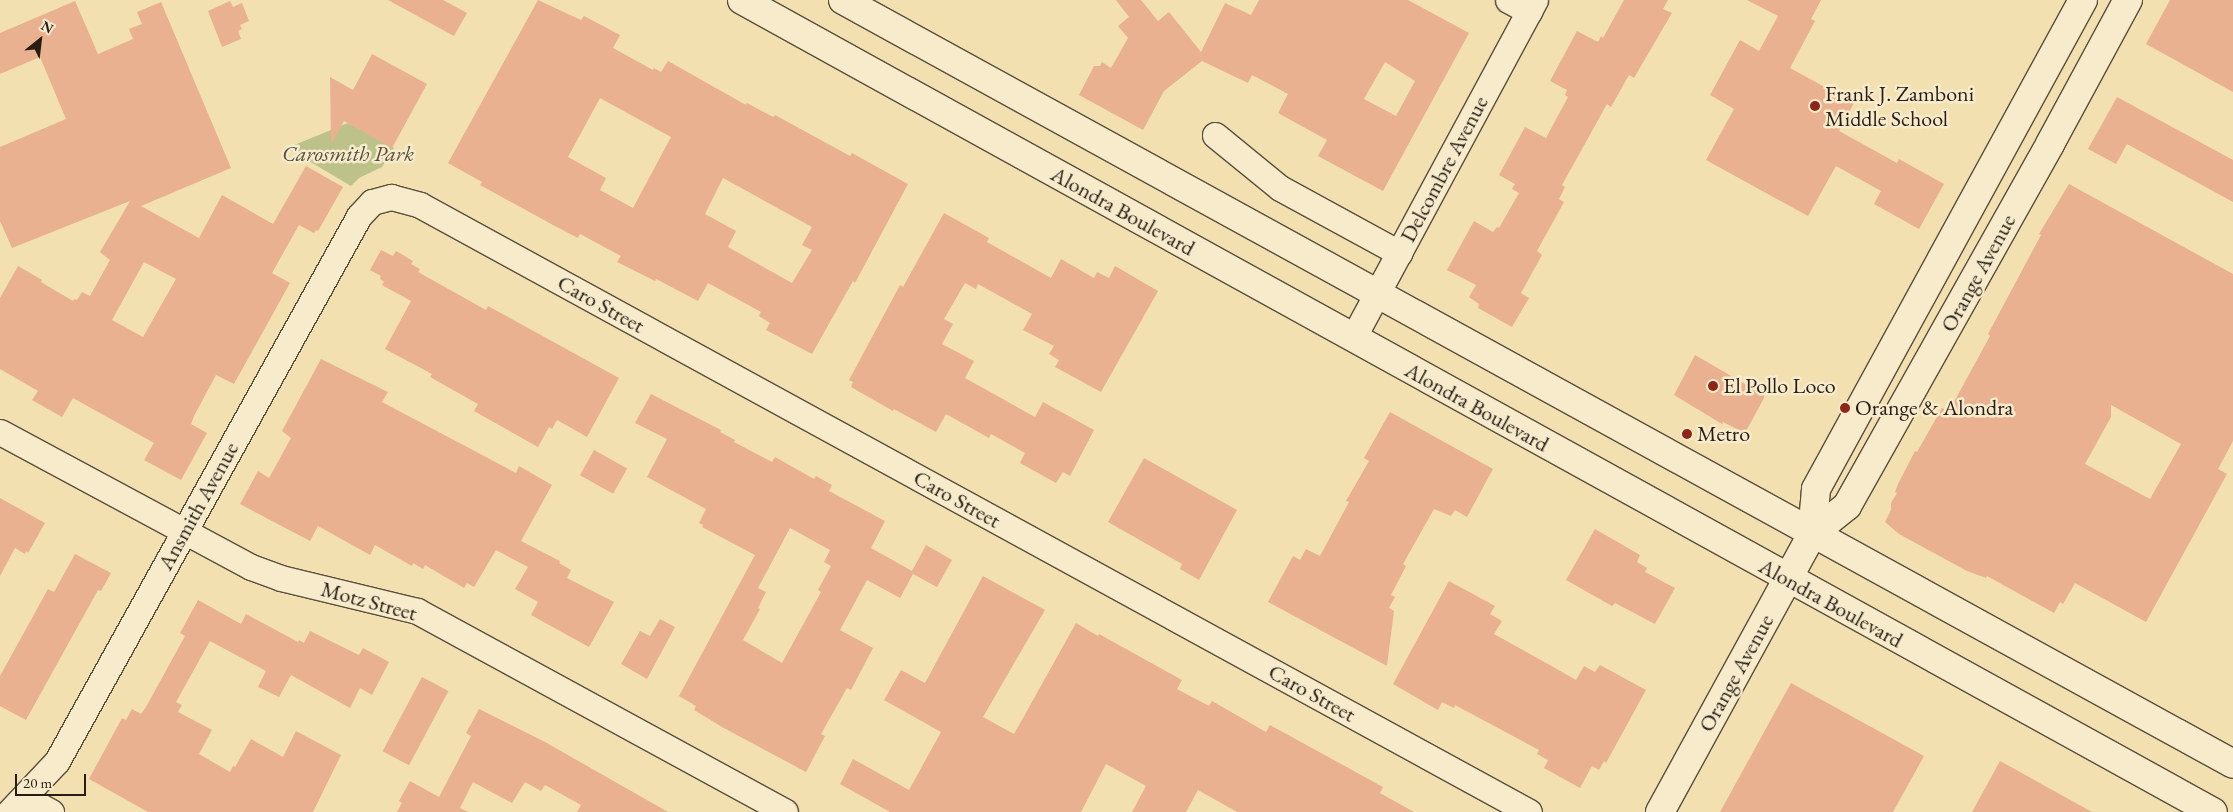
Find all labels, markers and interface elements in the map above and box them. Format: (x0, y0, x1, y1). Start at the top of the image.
north arrow (15, 15, 65, 65)
text: N (38, 16, 57, 37)
place label: Frank J. Zamboni Middle School (1825, 80, 1974, 132)
street label: Delcombre Avenue (1394, 91, 1494, 247)
marker: Frank J. Zamboni Middle School (1809, 100, 1821, 112)
park label: Carosmith Park (282, 141, 414, 167)
street label: Alondra Boulevard (1046, 161, 1200, 261)
street label: Orange Avenue (1935, 210, 2021, 336)
street label: Caro Street (553, 269, 649, 339)
street label: Alondra Boulevard (1400, 357, 1554, 457)
place label: El Pollo Loco (1723, 373, 1836, 399)
marker: El Pollo Loco (1707, 380, 1719, 392)
place label: Orange & Alondra (1855, 395, 2013, 421)
marker: Orange & Alondra (1839, 402, 1851, 414)
place label: Metro (1697, 421, 1750, 447)
marker: Metro (1681, 428, 1693, 440)
street label: Ansmith Avenue (152, 437, 244, 575)
street label: Caro Street (909, 464, 1005, 534)
street label: Alondra Boulevard (1754, 553, 1908, 653)
street label: Motz Street (318, 576, 420, 626)
street label: Orange Avenue (1693, 610, 1779, 736)
street label: Caro Street (1264, 658, 1360, 728)
scale bar (18, 764, 89, 796)
text: 20 m (23, 773, 52, 792)

